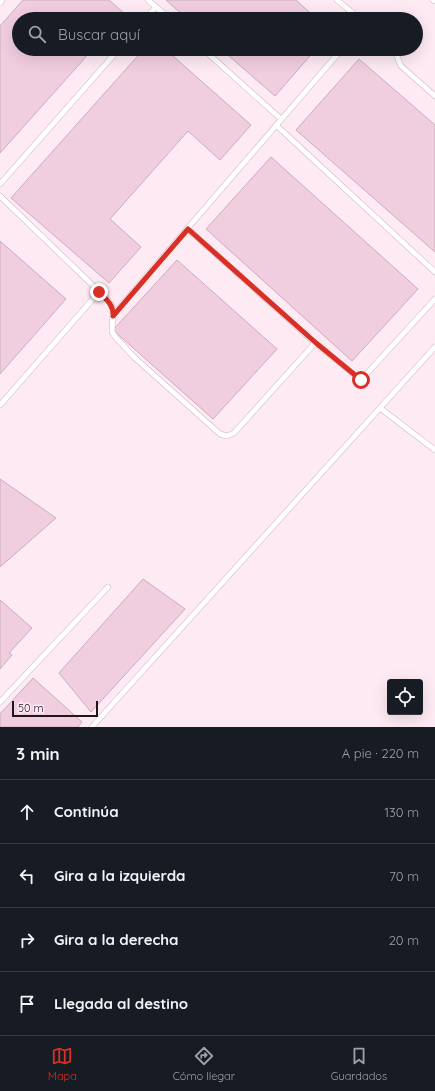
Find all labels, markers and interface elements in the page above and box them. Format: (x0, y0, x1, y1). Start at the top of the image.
search box (12, 12, 423, 56)
icon: search (26, 23, 48, 45)
text: Buscar aquí (58, 25, 140, 44)
route end (90, 283, 108, 301)
route start (352, 371, 370, 389)
map controls (387, 679, 423, 715)
button: locate (387, 679, 423, 715)
scale bar (12, 699, 98, 718)
text: 50 m (18, 701, 44, 715)
text: 3 min (16, 743, 60, 764)
text: A pie · 220 m (342, 745, 419, 761)
icon: ahead (16, 801, 38, 823)
text: Continúa (54, 802, 119, 821)
text: 130 m (384, 804, 419, 820)
icon: left (16, 865, 38, 887)
text: Gira a la izquierda (54, 866, 186, 885)
text: 70 m (389, 868, 419, 884)
icon: right (16, 929, 38, 951)
text: Gira a la derecha (54, 930, 179, 949)
text: 20 m (389, 932, 419, 948)
icon: arrive (16, 993, 38, 1015)
text: Llegada al destino (54, 994, 188, 1013)
tab: Mapa (48, 1045, 77, 1083)
tab: Cómo llegar (173, 1045, 235, 1083)
tab: Guardados (331, 1045, 387, 1083)

